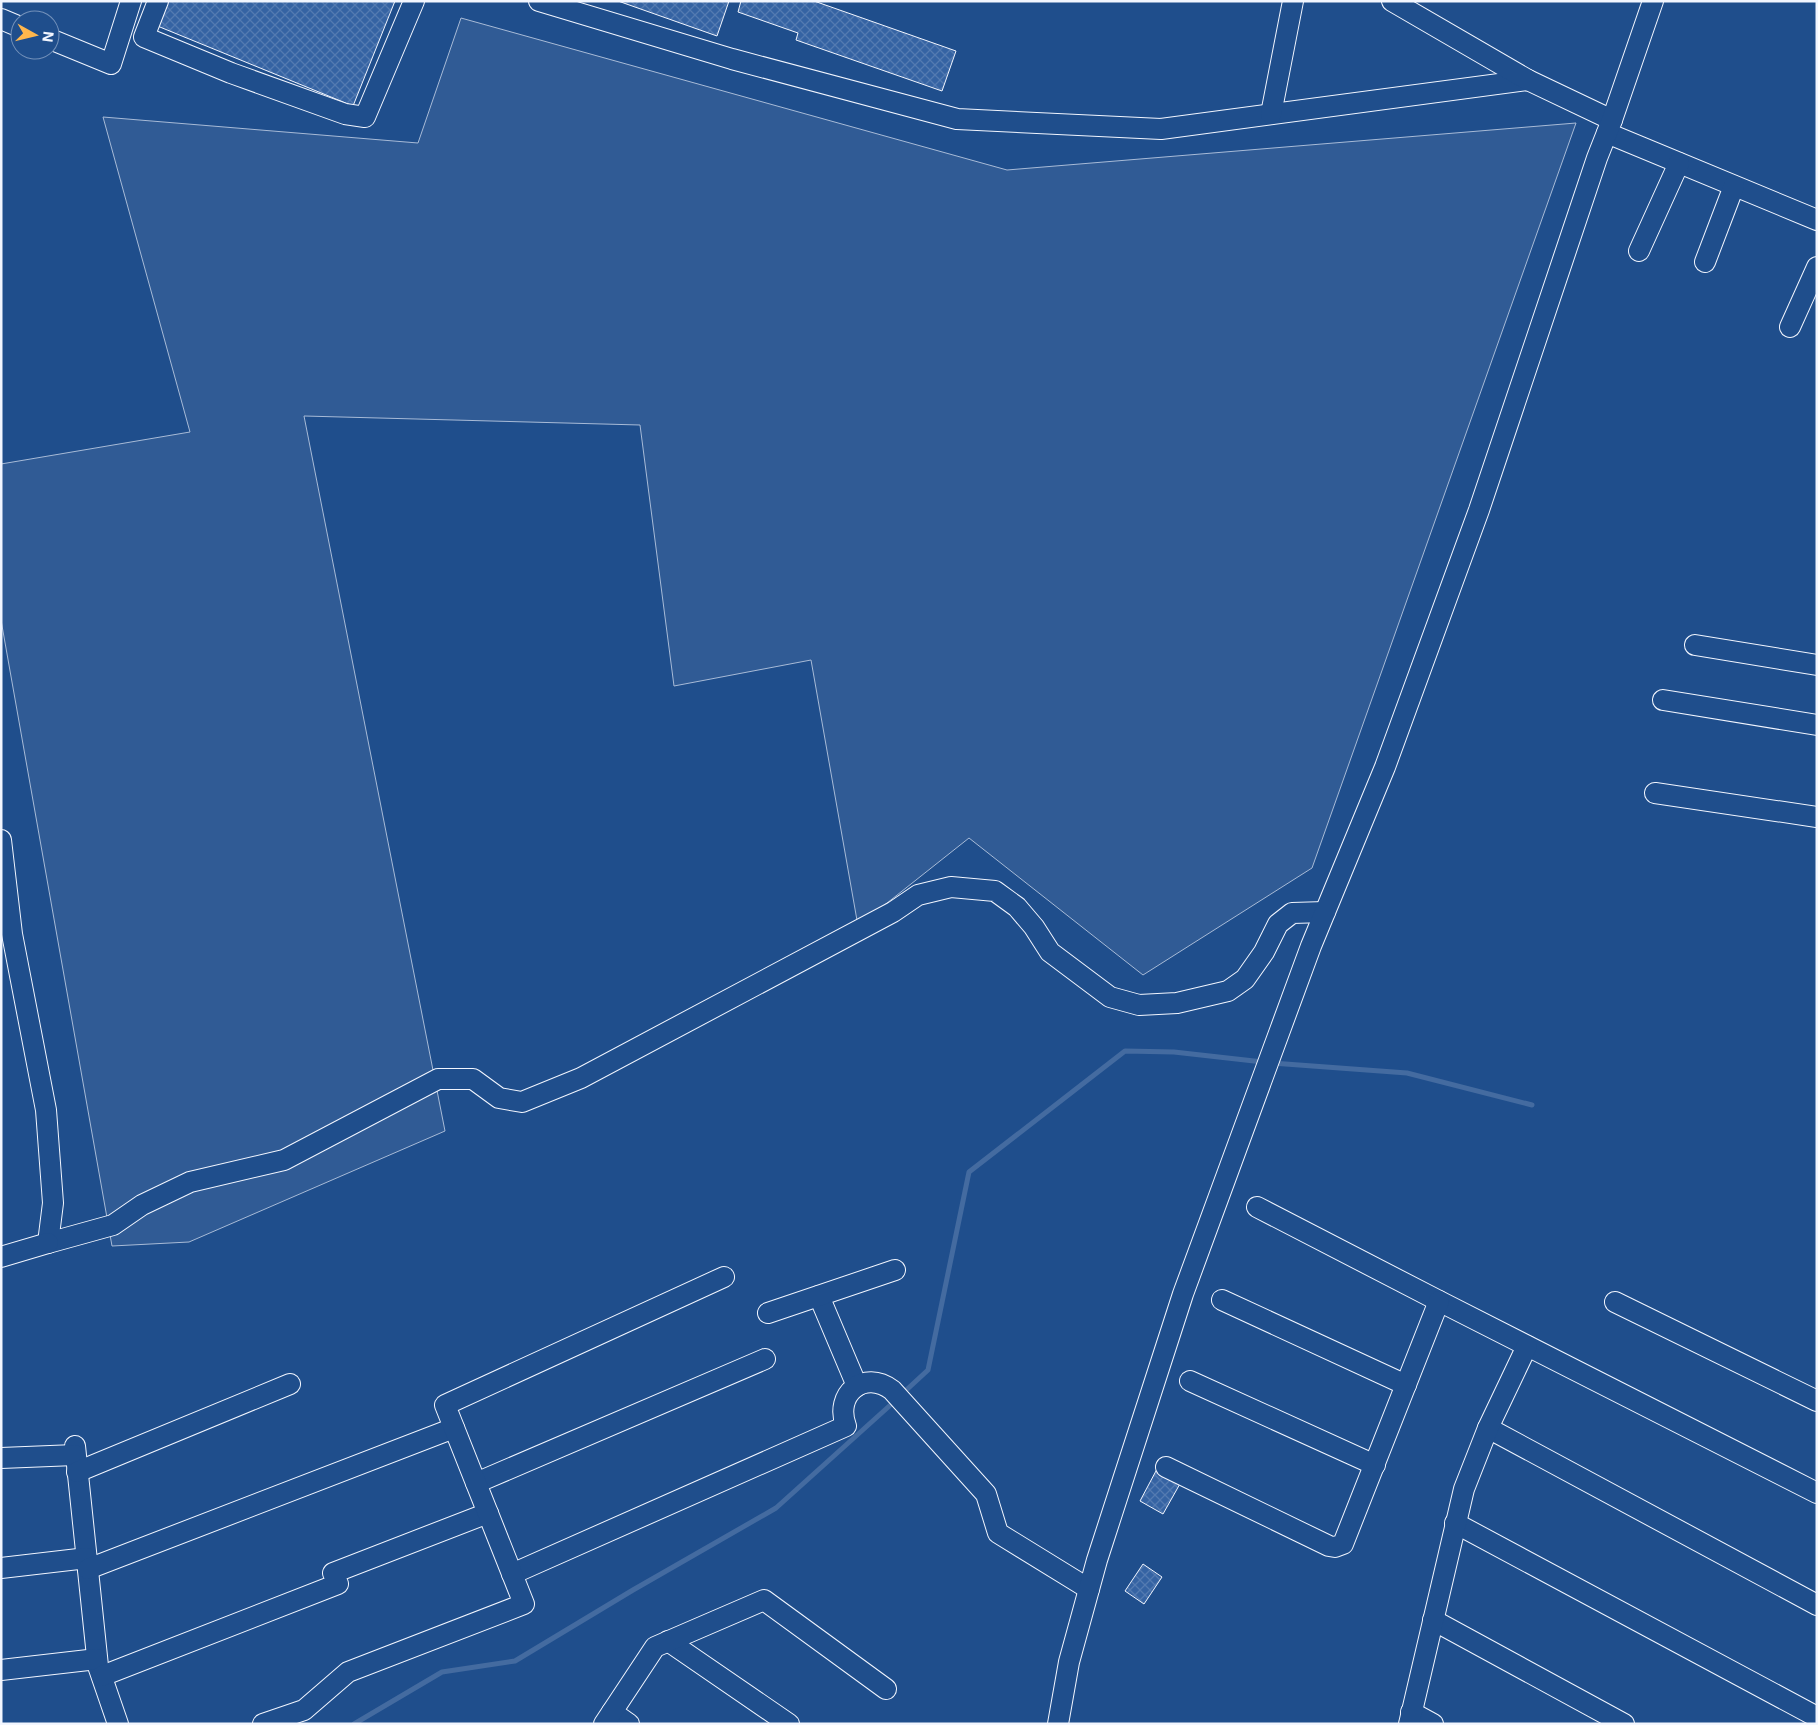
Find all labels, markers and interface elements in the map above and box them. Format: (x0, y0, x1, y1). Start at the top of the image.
north arrow (10, 10, 60, 60)
text: N (39, 30, 58, 43)

